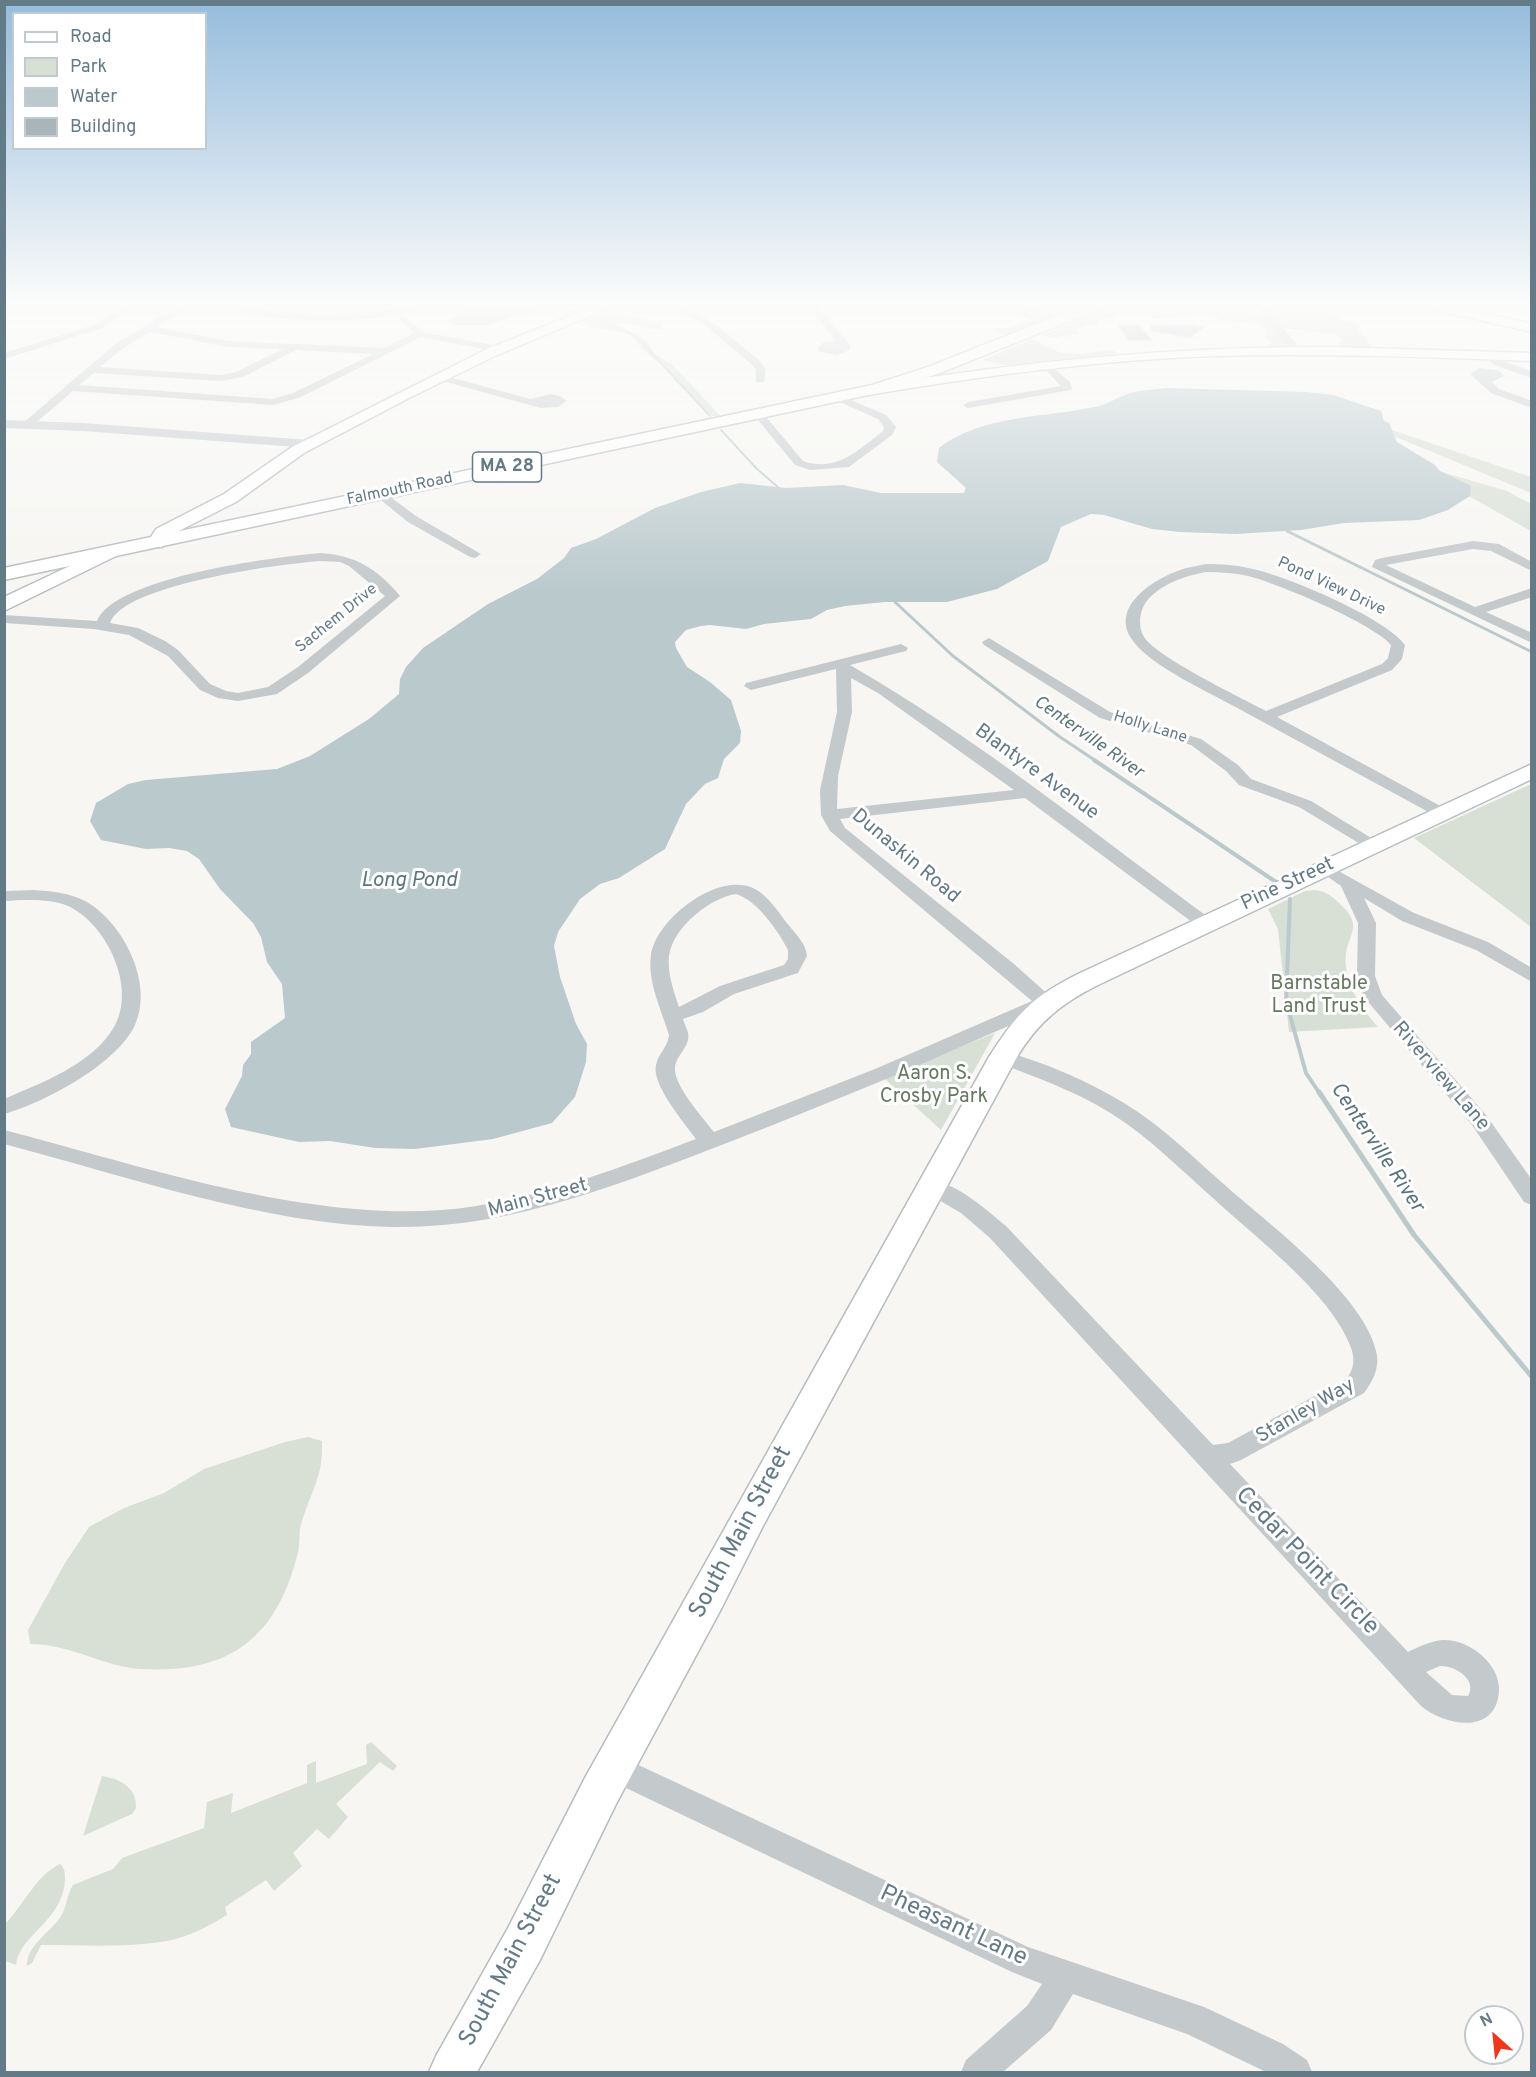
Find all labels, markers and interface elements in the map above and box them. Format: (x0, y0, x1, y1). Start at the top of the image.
legend (12, 12, 207, 150)
text: Road (70, 26, 112, 49)
text: Park (70, 56, 107, 79)
text: Water (70, 86, 117, 109)
text: Building (70, 116, 136, 139)
road number: MA 28 (472, 452, 542, 482)
street label: Falmouth Road (345, 469, 455, 511)
street label: Pond View Drive (1274, 554, 1388, 620)
street label: Sachem Drive (292, 580, 382, 658)
water label: Centerville River (1029, 692, 1147, 784)
street label: Holly Lane (1111, 708, 1189, 748)
street label: Blantyre Avenue (969, 720, 1103, 826)
street label: Dunaskin Road (846, 805, 964, 909)
street label: Pine Street (1238, 853, 1338, 917)
water label: Long Pond (361, 869, 457, 895)
park label: Barnstable Land Trust (1270, 973, 1368, 1020)
street label: Riverview Lane (1386, 1018, 1494, 1136)
park label: Aaron S. Crosby Park (880, 1063, 988, 1110)
water label: Centerville River (1323, 1078, 1429, 1218)
street label: Main Street (486, 1174, 590, 1224)
street label: Stanley Way (1253, 1374, 1359, 1450)
street label: South Main Street (684, 1442, 800, 1624)
street label: Cedar Point Circle (1228, 1482, 1384, 1642)
street label: South Main Street (454, 1870, 570, 2052)
street label: Pheasant Lane (875, 1880, 1031, 1974)
north arrow (1464, 2005, 1524, 2065)
text: N (1477, 2009, 1496, 2032)

